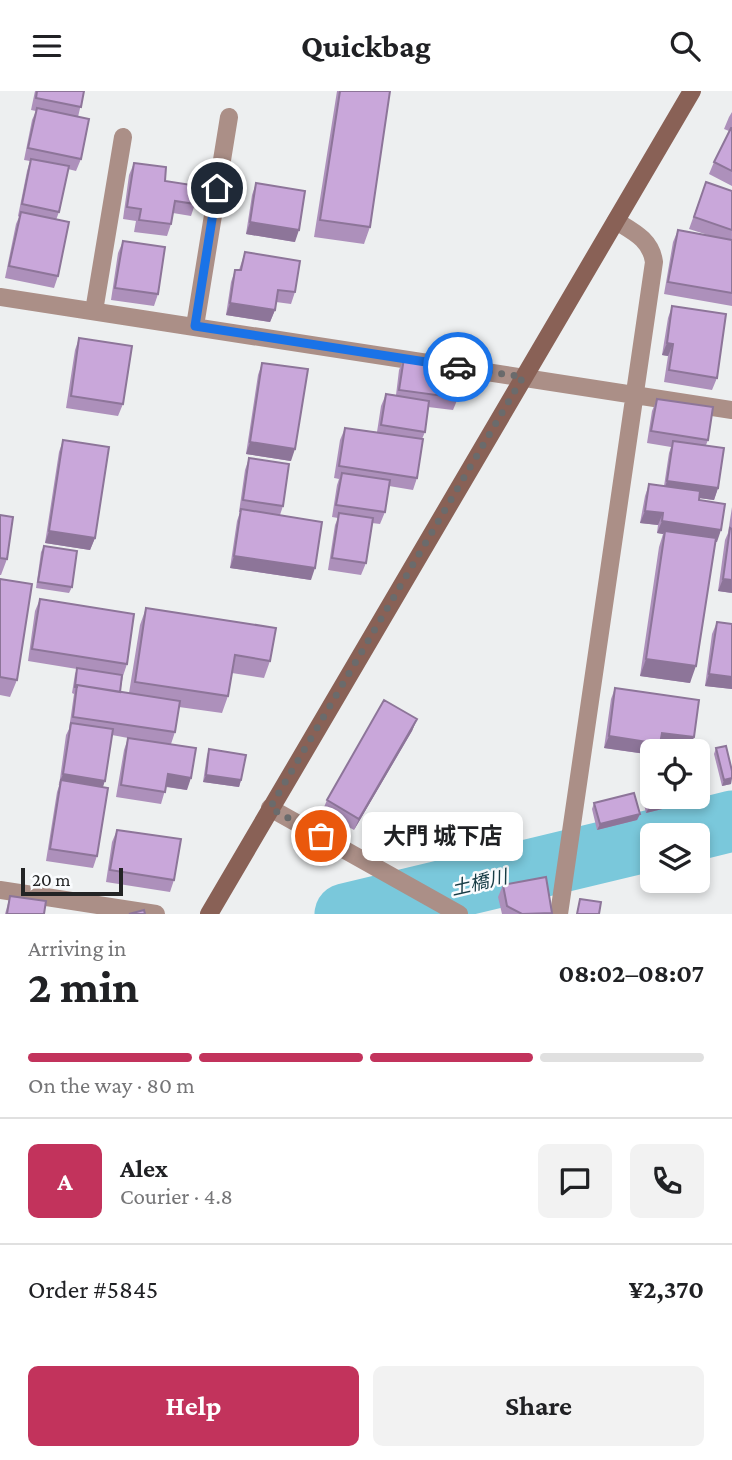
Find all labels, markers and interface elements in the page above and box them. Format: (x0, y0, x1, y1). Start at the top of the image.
icon: menu (28, 27, 66, 65)
icon: search (666, 27, 704, 65)
text: Quickbag (301, 28, 431, 64)
pin (187, 158, 247, 218)
icon: home (198, 169, 236, 207)
courier (423, 332, 493, 402)
icon: car (439, 348, 477, 386)
map controls (640, 739, 710, 893)
button: locate (640, 739, 710, 809)
pin (291, 806, 351, 866)
callout: 大門 城下店 (363, 811, 524, 861)
icon: bag (302, 817, 340, 855)
text: 大門 城下店 (383, 823, 502, 849)
button: layers (640, 823, 710, 893)
scale bar (21, 865, 122, 897)
water label: 土橋川 (449, 865, 511, 899)
text: 20 m (32, 869, 71, 890)
text: Arriving in (28, 935, 126, 961)
text: 08:02–08:07 (558, 959, 704, 988)
text: 2 min (28, 961, 139, 1012)
text: On the way · 80 m (28, 1072, 195, 1098)
button: chat (538, 1144, 612, 1218)
button: phone (630, 1144, 704, 1218)
text: Alex (120, 1154, 168, 1183)
text: A (57, 1167, 73, 1196)
text: Courier · 4.8 (120, 1183, 233, 1209)
text: Order #5845 (28, 1275, 158, 1304)
text: ¥2,370 (629, 1275, 704, 1304)
button: Help (28, 1366, 359, 1446)
button: Share (373, 1366, 704, 1446)

